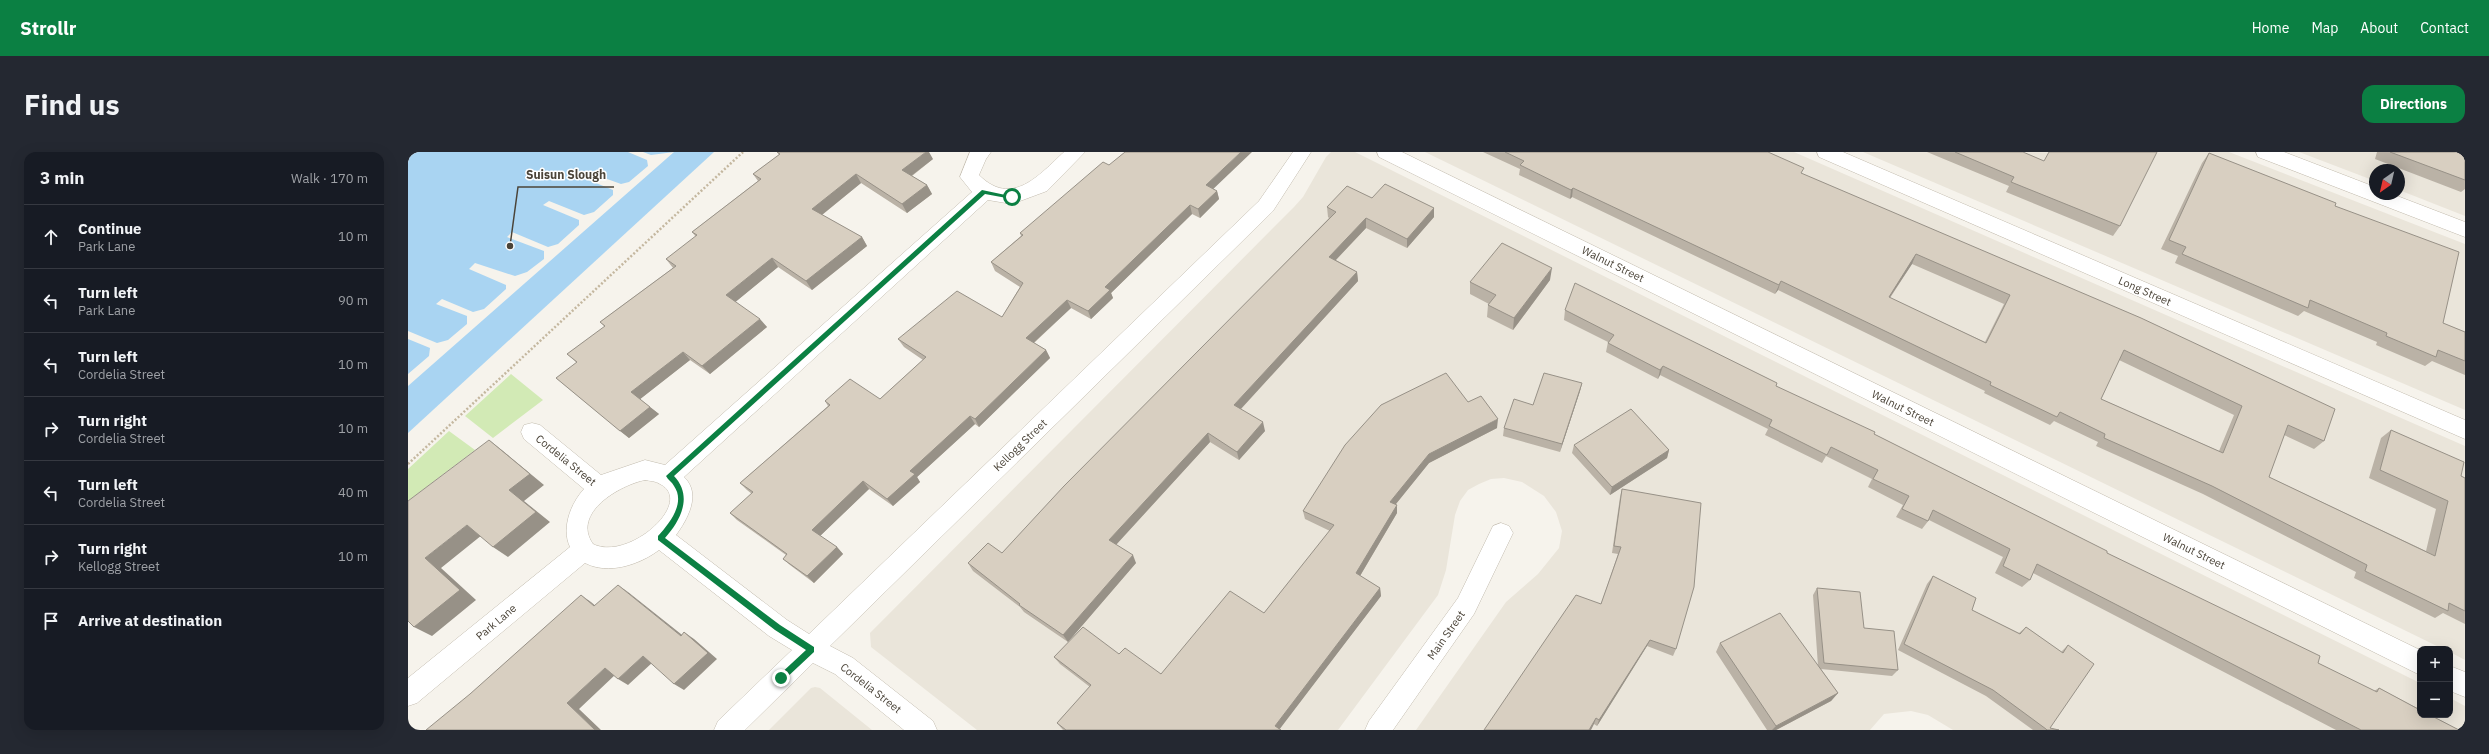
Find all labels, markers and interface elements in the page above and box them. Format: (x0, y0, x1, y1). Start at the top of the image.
text: Strollr (20, 16, 76, 40)
text: Home (2252, 19, 2289, 37)
text: Map (2311, 19, 2338, 37)
text: About (2360, 19, 2398, 37)
text: Contact (2420, 19, 2469, 37)
button: Directions (2362, 85, 2465, 123)
text: Find us (24, 86, 120, 123)
callout: Suisun Slough (518, 163, 614, 187)
north arrow (2369, 164, 2405, 200)
text: 3 min (40, 167, 84, 189)
text: Suisun Slough (526, 167, 606, 182)
text: Walk · 170 m (291, 170, 368, 187)
route start (1003, 188, 1021, 206)
text: Continue (78, 219, 142, 238)
icon: ahead (40, 226, 62, 248)
text: 10 m (338, 228, 368, 245)
text: Park Lane (78, 238, 135, 255)
street label: Walnut Street (1580, 243, 1647, 285)
street label: Long Street (2116, 273, 2174, 309)
text: Turn left (78, 283, 138, 302)
icon: left (40, 290, 62, 312)
text: 90 m (338, 292, 368, 309)
text: Park Lane (78, 302, 135, 319)
text: Turn left (78, 347, 138, 366)
icon: left (40, 354, 62, 376)
text: 10 m (338, 356, 368, 373)
text: Cordelia Street (78, 366, 165, 383)
street label: Walnut Street (1870, 387, 1937, 429)
text: Turn right (78, 411, 147, 430)
street label: Kellogg Street (990, 416, 1050, 474)
icon: right (40, 418, 62, 440)
text: 10 m (338, 420, 368, 437)
text: Cordelia Street (78, 430, 165, 447)
street label: Cordelia Street (533, 431, 599, 489)
text: Turn left (78, 475, 138, 494)
icon: left (40, 482, 62, 504)
text: 40 m (338, 484, 368, 501)
text: Cordelia Street (78, 494, 165, 511)
street label: Walnut Street (2161, 530, 2228, 572)
text: Turn right (78, 539, 147, 558)
icon: right (40, 546, 62, 568)
text: 10 m (338, 548, 368, 565)
text: Kellogg Street (78, 558, 160, 575)
street label: Park Lane (473, 601, 519, 643)
street label: Main Street (1424, 608, 1468, 662)
icon: arrive (40, 610, 62, 632)
text: Arrive at destination (78, 611, 222, 630)
map controls (2417, 646, 2453, 718)
button: + (2417, 646, 2453, 682)
street label: Cordelia Street (838, 660, 904, 716)
route end (772, 669, 790, 687)
button: − (2417, 682, 2453, 718)

